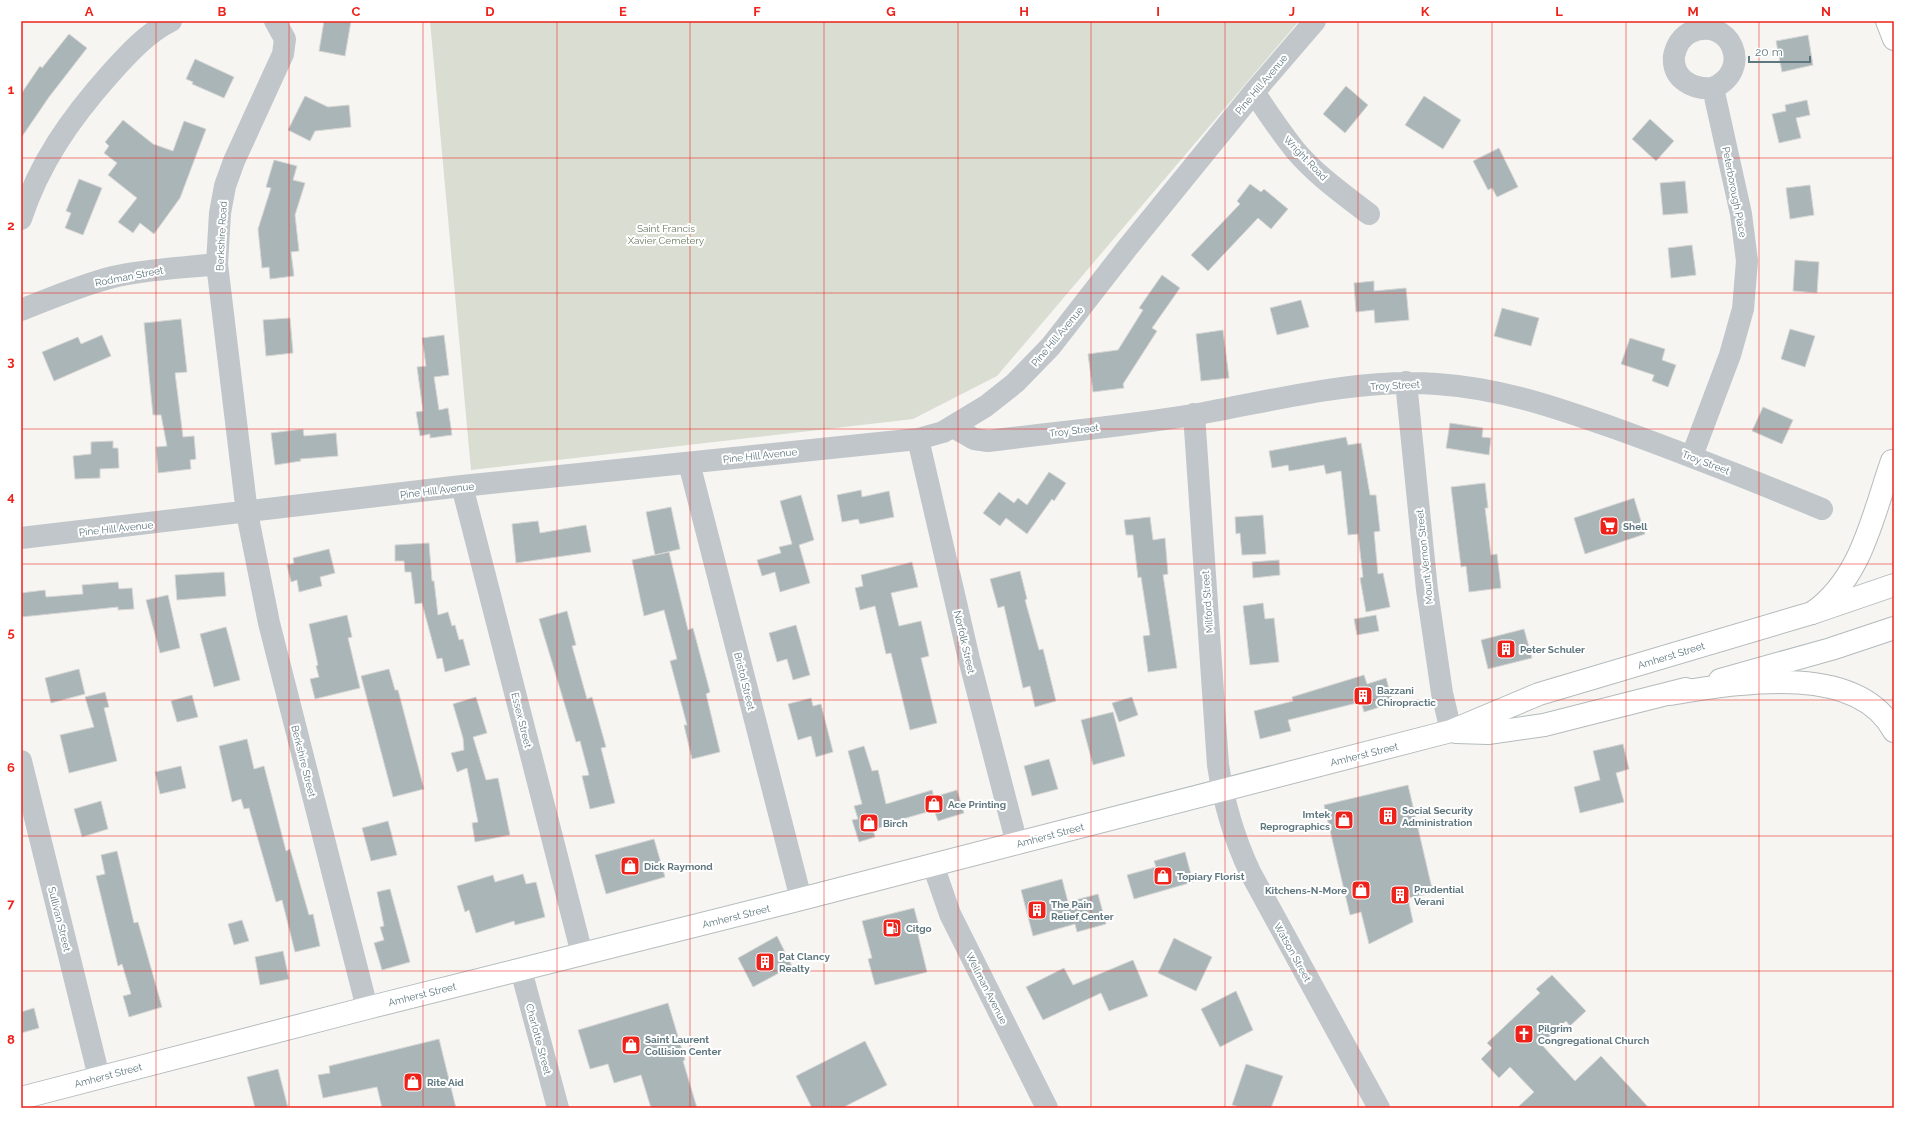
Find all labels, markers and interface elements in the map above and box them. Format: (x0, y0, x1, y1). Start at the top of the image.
text: A (85, 4, 94, 19)
text: B (218, 4, 227, 19)
text: C (352, 4, 361, 19)
text: D (485, 4, 495, 19)
text: E (619, 4, 627, 19)
text: F (753, 4, 761, 19)
text: G (886, 4, 896, 19)
text: H (1019, 4, 1029, 19)
text: I (1156, 4, 1160, 19)
text: J (1289, 4, 1295, 19)
text: K (1421, 4, 1430, 19)
text: L (1555, 4, 1563, 19)
text: M (1687, 4, 1699, 19)
text: N (1821, 4, 1831, 19)
scale bar (1749, 38, 1810, 64)
text: 20 m (1755, 45, 1783, 59)
street label: Pine Hill Avenue (1233, 52, 1290, 116)
text: 1 (8, 82, 15, 97)
street label: Wright Road (1282, 134, 1330, 183)
street label: Peterborough Place (1720, 146, 1749, 239)
street label: Berkshire Road (214, 201, 229, 271)
text: 2 (7, 218, 15, 233)
park label: Saint Francis Xavier Cemetery (628, 223, 705, 246)
street label: Rodman Street (94, 264, 165, 288)
street label: Pine Hill Avenue (1029, 304, 1086, 368)
text: 3 (7, 354, 15, 369)
street label: Troy Street (1370, 379, 1421, 392)
street label: Troy Street (1049, 422, 1100, 439)
street label: Pine Hill Avenue (722, 446, 798, 465)
street label: Troy Street (1681, 448, 1732, 477)
street label: Pine Hill Avenue (399, 480, 475, 501)
text: 4 (7, 489, 15, 504)
street label: Mount Vernon Street (1414, 508, 1435, 605)
supermarket icon: Shell (1598, 515, 1620, 537)
street label: Pine Hill Avenue (78, 519, 154, 538)
place label: Shell (1623, 521, 1648, 532)
street label: Milford Street (1200, 570, 1215, 634)
street label: Norfolk Street (952, 609, 977, 675)
text: 5 (7, 625, 15, 640)
building icon: Peter Schuler (1495, 638, 1517, 660)
street label: Amherst Street (1636, 640, 1707, 671)
place label: Peter Schuler (1520, 644, 1585, 655)
street label: Bristol Street (732, 651, 757, 712)
building icon: Bazzani Chiropractic (1352, 685, 1374, 707)
place label: Bazzani Chiropractic (1377, 685, 1436, 708)
street label: Essex Street (509, 691, 534, 750)
street label: Berkshire Street (289, 724, 318, 799)
street label: Amherst Street (1329, 741, 1400, 768)
text: 6 (7, 760, 15, 775)
shop icon: Ace Printing (923, 793, 945, 815)
place label: Ace Printing (948, 799, 1006, 810)
building icon: Social Security Administration (1377, 805, 1399, 827)
place label: Social Security Administration (1402, 805, 1474, 828)
place label: Imtek Reprographics (1260, 809, 1330, 832)
shop icon: Imtek Reprographics (1333, 809, 1355, 831)
shop icon: Birch (858, 812, 880, 834)
place label: Birch (883, 818, 908, 829)
street label: Amherst Street (1015, 821, 1086, 850)
shop icon: Dick Raymond (619, 855, 641, 877)
place label: Dick Raymond (644, 861, 713, 872)
shop icon: Topiary Florist (1152, 865, 1174, 887)
place label: Topiary Florist (1177, 871, 1245, 882)
shop icon: Kitchens-N-More (1350, 879, 1372, 901)
building icon: Prudential Verani (1389, 884, 1411, 906)
place label: Prudential Verani (1414, 884, 1465, 907)
place label: Kitchens-N-More (1265, 885, 1347, 896)
street label: Sullivan Street (46, 886, 73, 953)
text: 7 (7, 896, 15, 911)
building icon: The Pain Relief Center (1026, 899, 1048, 921)
place label: The Pain Relief Center (1051, 899, 1114, 922)
street label: Amherst Street (701, 903, 772, 930)
fuel station icon: Citgo (881, 917, 903, 939)
street label: Watson Street (1272, 921, 1314, 984)
place label: Citgo (906, 923, 932, 934)
building icon: Pat Clancy Realty (754, 951, 776, 973)
place label: Pat Clancy Realty (779, 951, 830, 974)
street label: Wellman Avenue (964, 951, 1009, 1026)
street label: Amherst Street (387, 981, 458, 1008)
street label: Charlotte Street (524, 1002, 553, 1076)
church icon: Pilgrim Congregational Church (1513, 1023, 1535, 1045)
place label: Pilgrim Congregational Church (1538, 1023, 1649, 1046)
text: 8 (7, 1032, 15, 1047)
shop icon: Saint Laurent Collision Center (620, 1034, 642, 1056)
place label: Saint Laurent Collision Center (645, 1034, 721, 1057)
street label: Amherst Street (73, 1061, 144, 1090)
shop icon: Rite Aid (402, 1071, 424, 1093)
place label: Rite Aid (427, 1077, 464, 1088)

